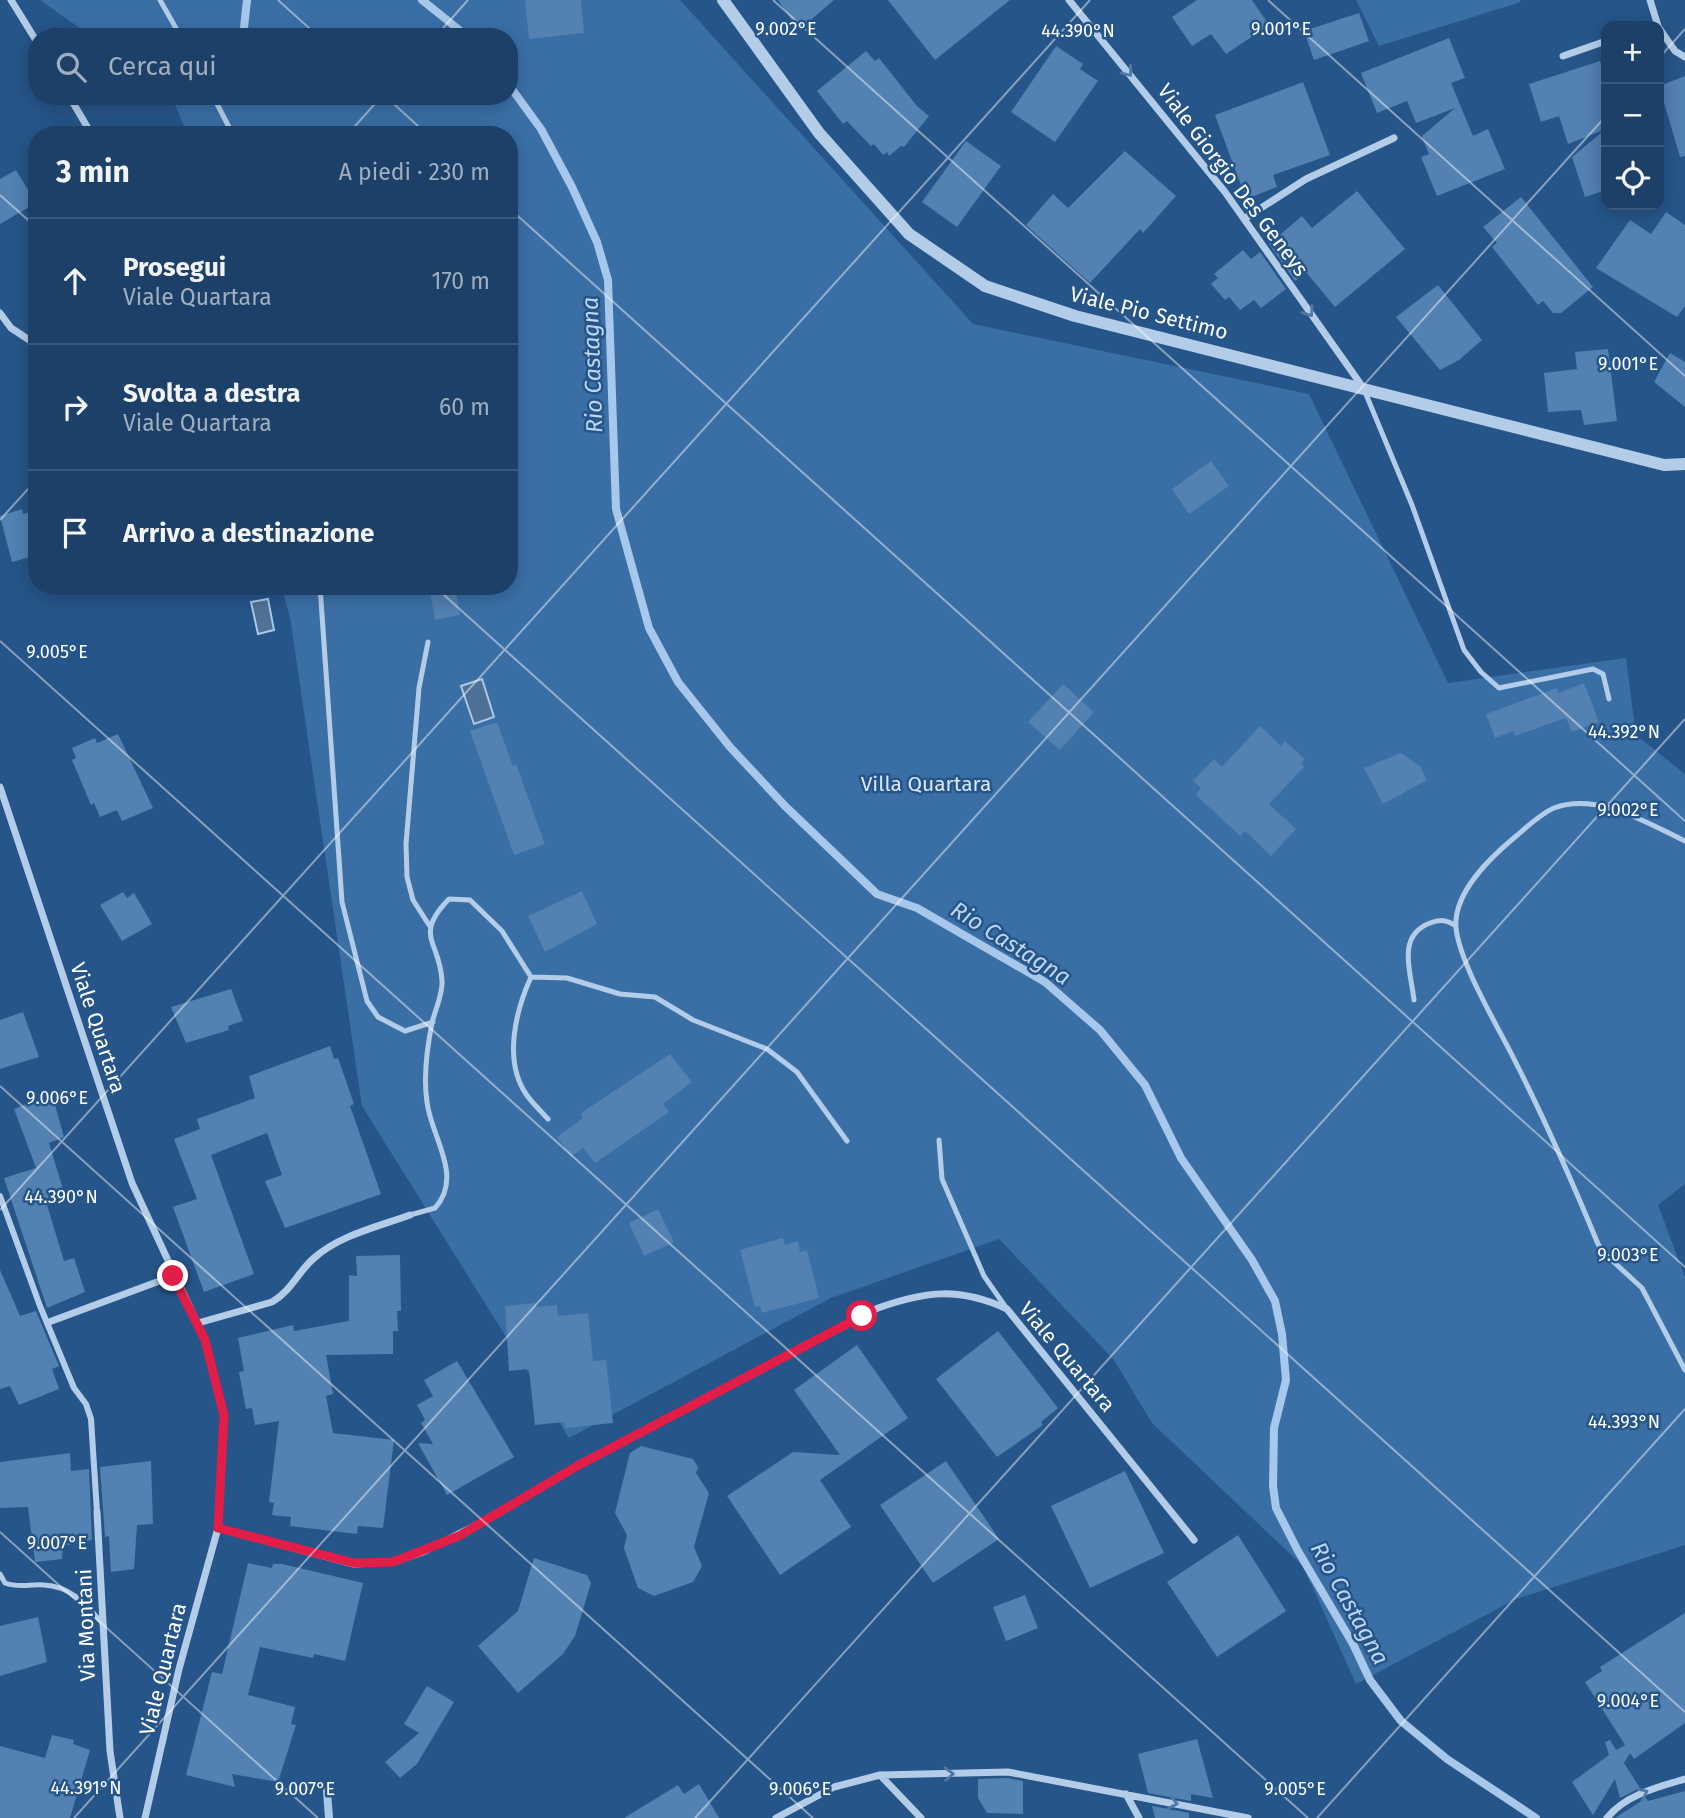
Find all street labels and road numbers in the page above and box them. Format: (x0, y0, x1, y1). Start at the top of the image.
street label: Viale Giorgio Des Geneys (1152, 79, 1314, 282)
street label: Viale Pio Settimo (1067, 281, 1231, 345)
street label: Viale Quartara (65, 959, 131, 1097)
street label: Viale Quartara (1013, 1297, 1121, 1417)
street label: Via Montani (71, 1568, 101, 1682)
street label: Viale Quartara (134, 1600, 192, 1738)

